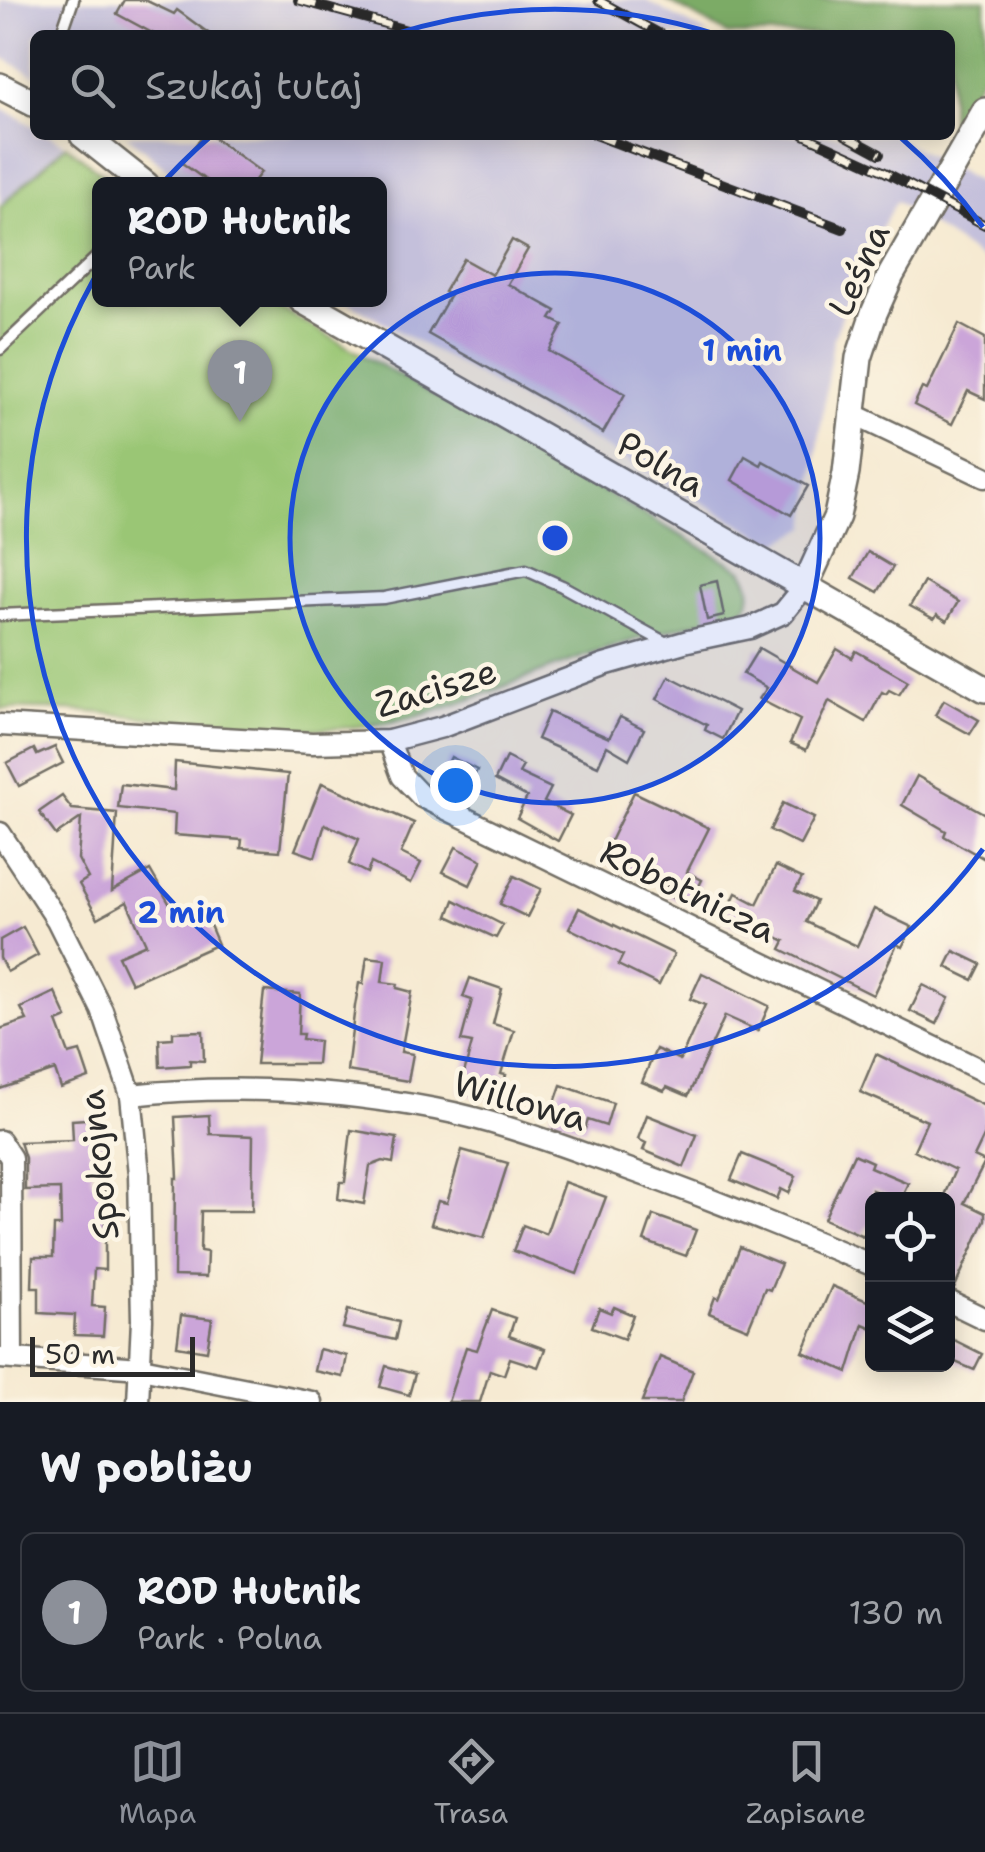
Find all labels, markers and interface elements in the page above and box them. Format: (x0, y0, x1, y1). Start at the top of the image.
search box (30, 30, 955, 140)
icon: search (65, 58, 120, 113)
text: Szukaj tutaj (145, 60, 362, 111)
popup (92, 177, 387, 307)
text: ROD Hutnik (127, 195, 352, 246)
street label: Leśna (817, 215, 901, 324)
text: Park (127, 246, 196, 289)
text: 1 min (702, 330, 782, 371)
pin: 1 (208, 340, 272, 422)
street label: Polna (609, 420, 714, 507)
centre of rings (537, 520, 573, 556)
street label: Zacisze (370, 647, 502, 728)
your location (430, 760, 481, 811)
street label: Robotnicza (593, 828, 784, 953)
text: 2 min (137, 892, 225, 933)
street label: Willowa (448, 1059, 592, 1142)
street label: Spokojna (67, 1087, 130, 1243)
map controls (865, 1192, 955, 1372)
button: locate (865, 1192, 955, 1282)
button: layers (865, 1282, 955, 1372)
scale bar (30, 1332, 195, 1376)
text: 50 m (45, 1335, 115, 1373)
text: W pobliżu (40, 1439, 253, 1495)
text: ROD Hutnik (137, 1565, 362, 1616)
text: 1 (67, 1591, 82, 1634)
text: 130 m (848, 1591, 943, 1634)
text: Park · Polna (137, 1616, 322, 1659)
tab: Mapa (119, 1734, 196, 1832)
tab: Trasa (434, 1734, 508, 1832)
tab: Zapisane (746, 1734, 866, 1832)

